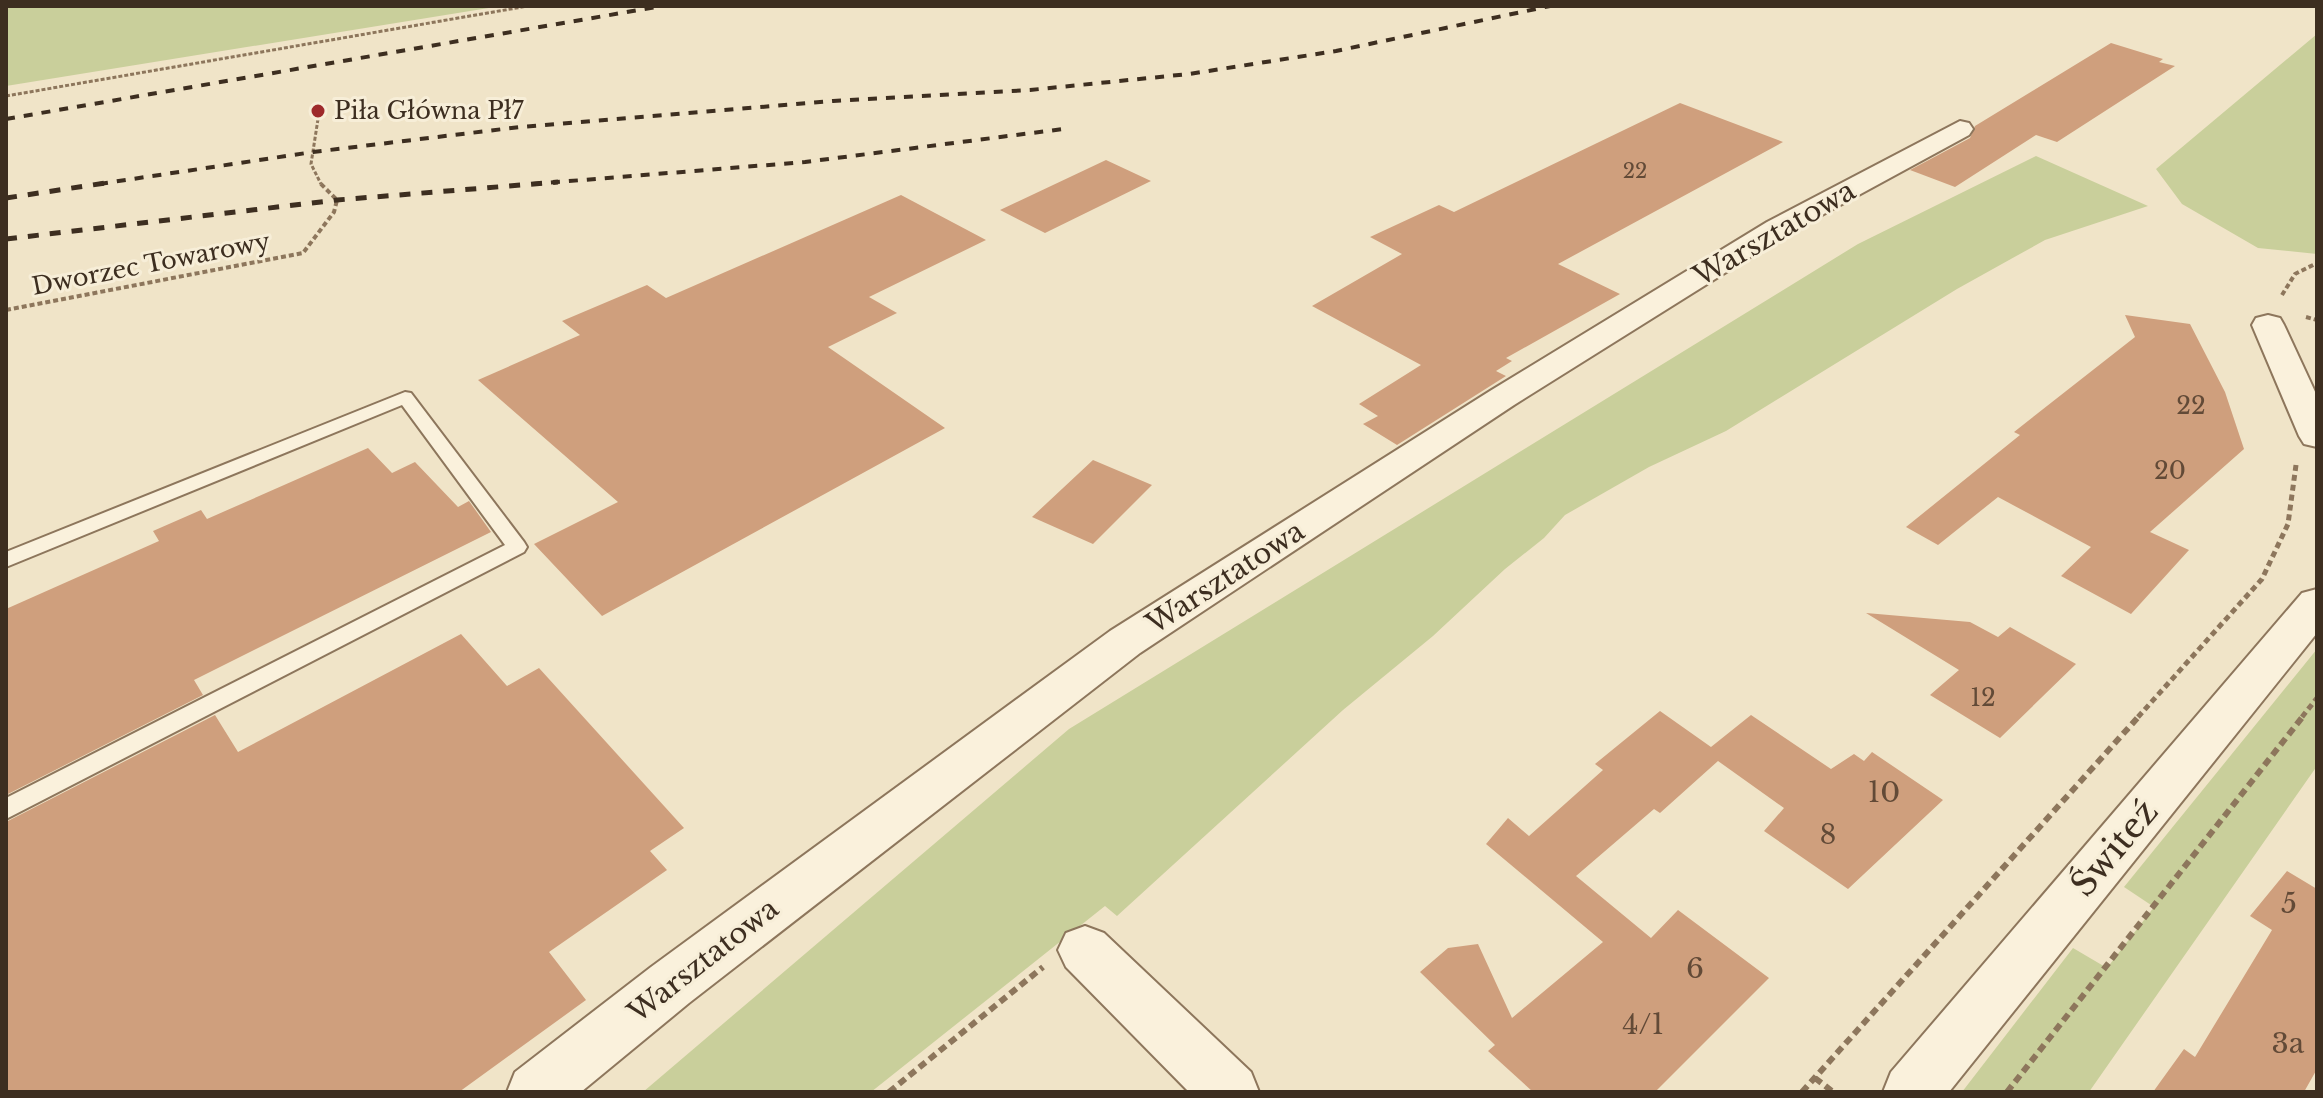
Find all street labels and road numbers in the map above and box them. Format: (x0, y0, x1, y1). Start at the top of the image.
street label: Warsztatowa (1686, 173, 1862, 294)
street label: Dworzec Towarowy (29, 226, 273, 301)
street label: Warsztatowa (1139, 513, 1311, 642)
street label: Świteź (2062, 791, 2166, 905)
street label: Warsztatowa (620, 891, 786, 1031)

